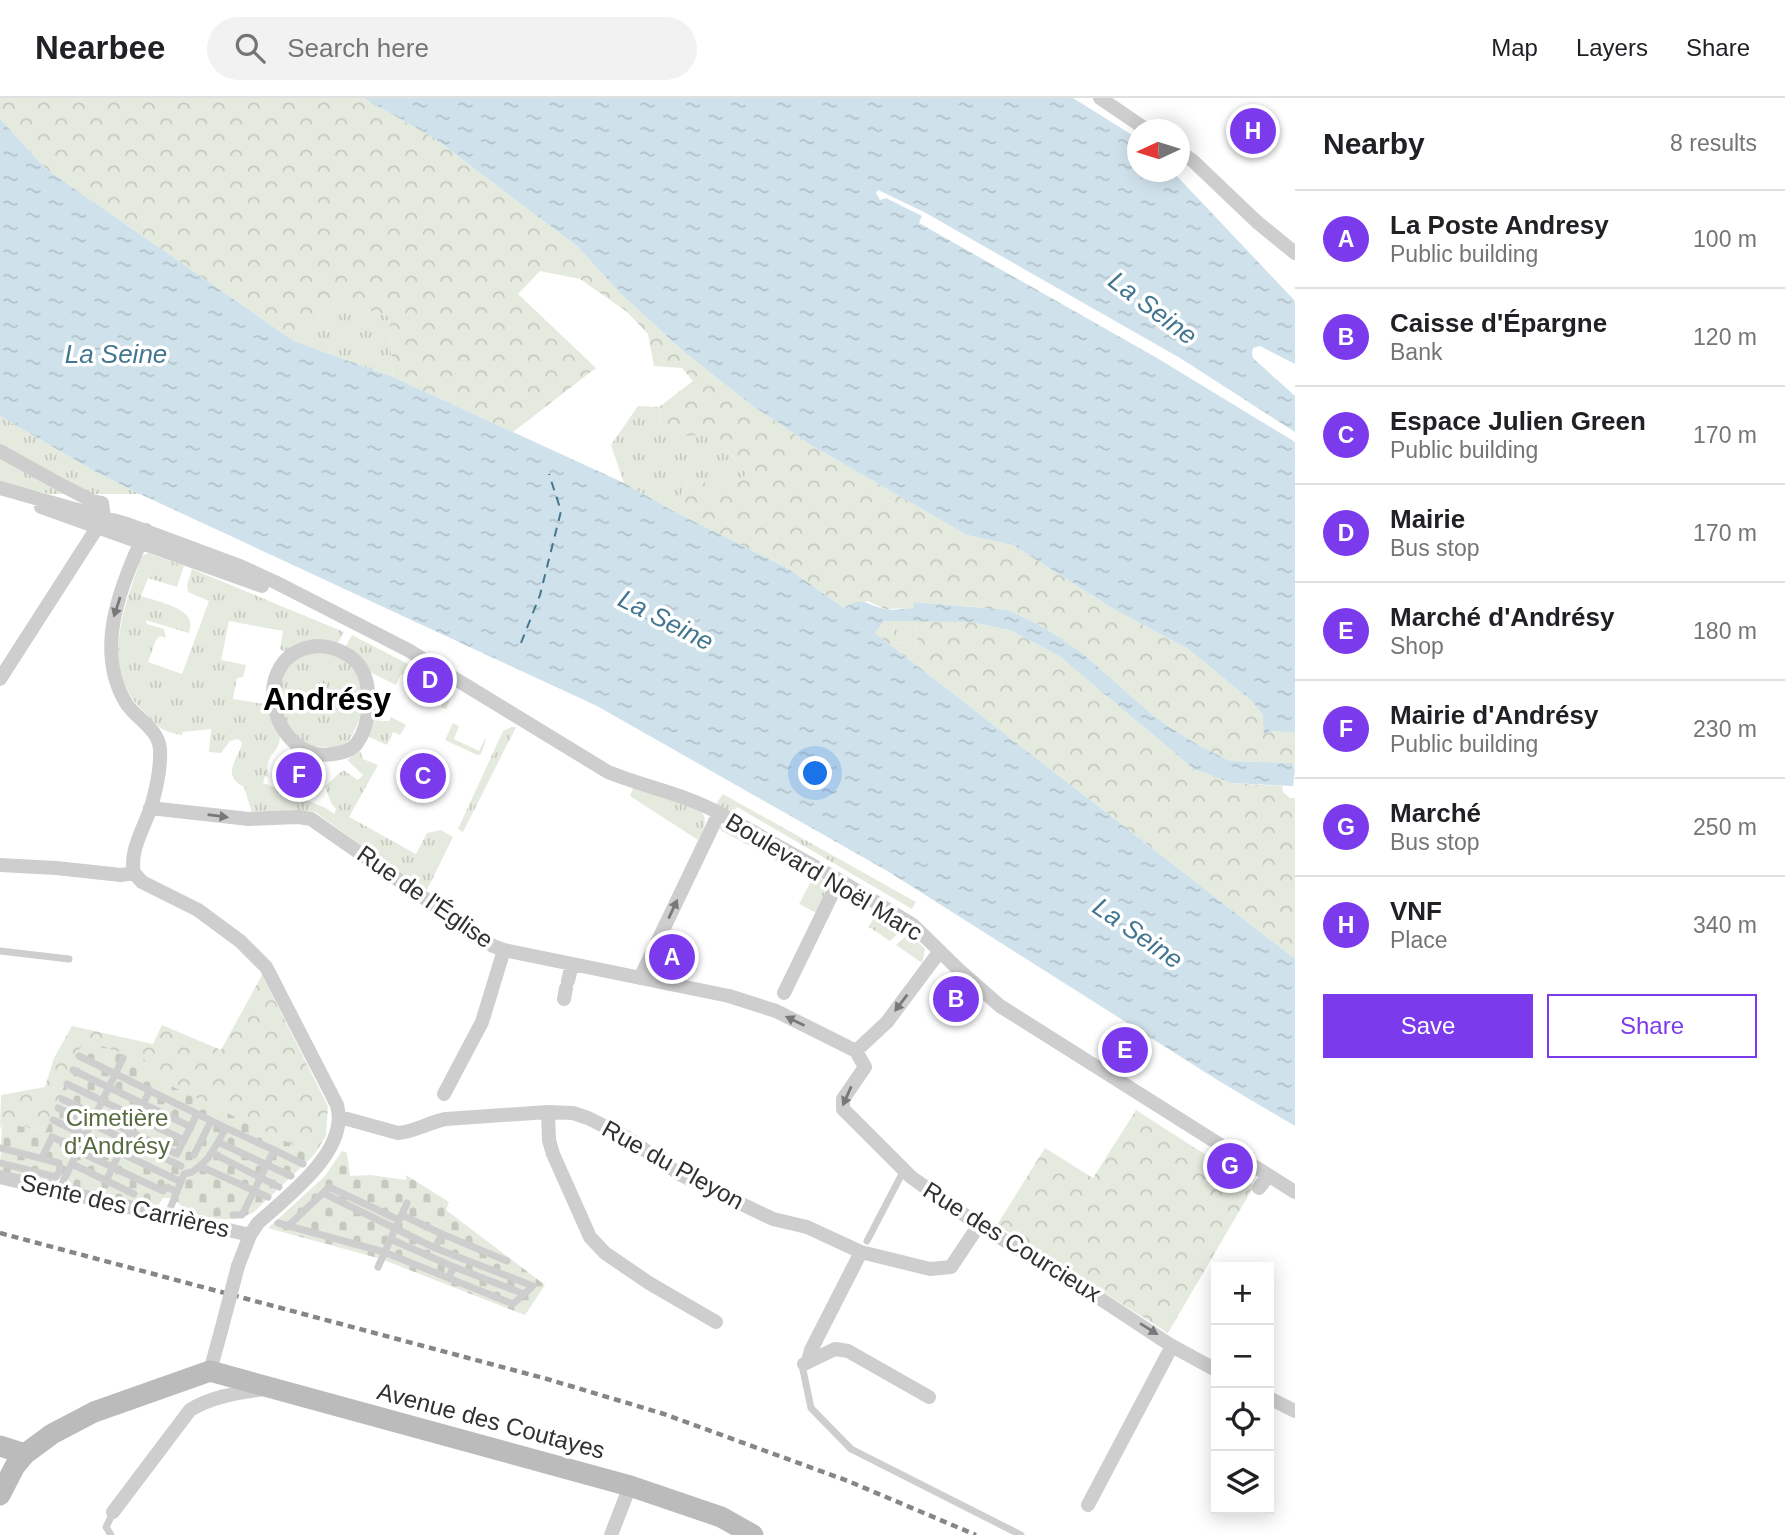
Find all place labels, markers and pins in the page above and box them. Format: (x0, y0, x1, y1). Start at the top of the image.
pin: H (1230, 105, 1276, 157)
pin: D (407, 654, 453, 706)
pin: F (276, 749, 322, 801)
pin: C (400, 750, 446, 802)
pin: A (649, 931, 695, 983)
pin: B (933, 973, 979, 1025)
pin: E (1102, 1024, 1148, 1076)
pin: G (1207, 1140, 1253, 1192)

